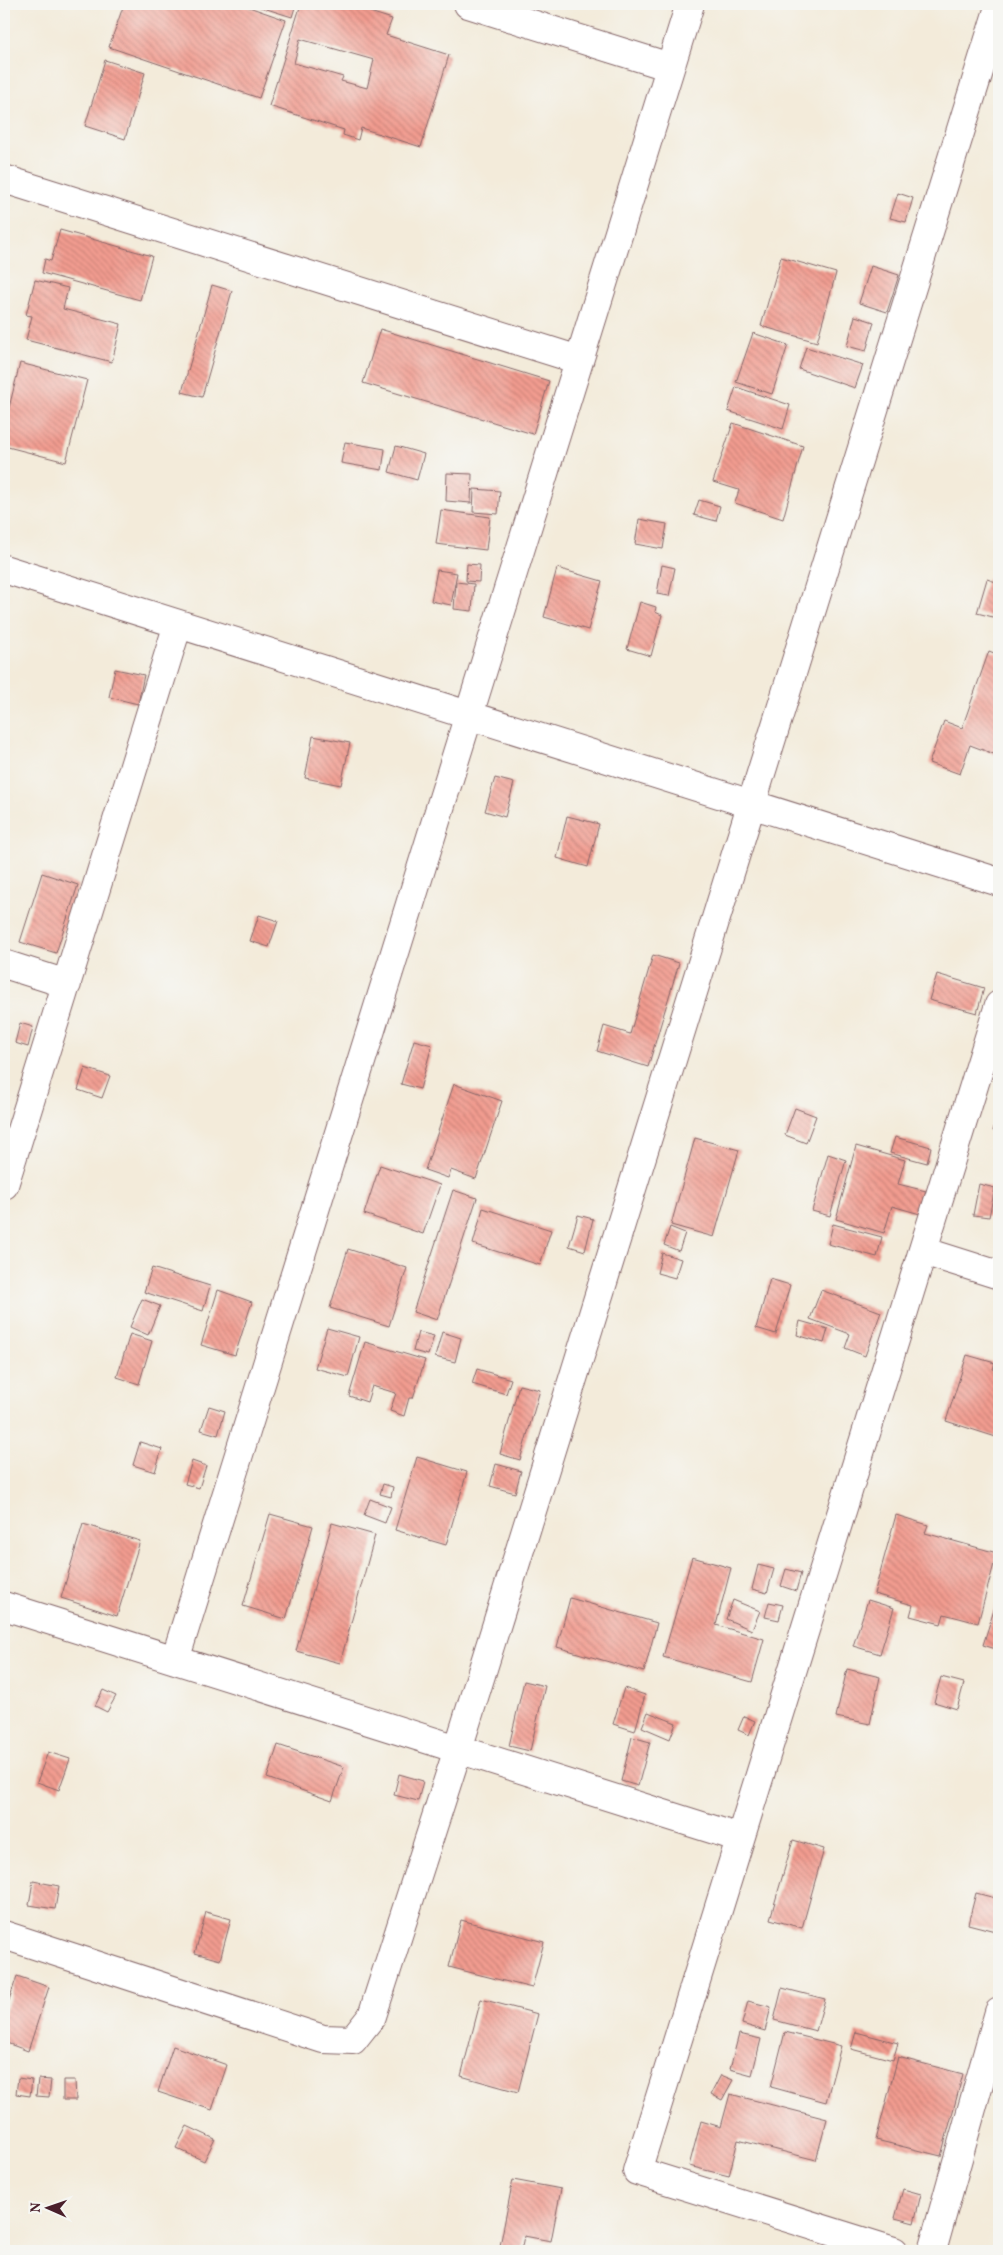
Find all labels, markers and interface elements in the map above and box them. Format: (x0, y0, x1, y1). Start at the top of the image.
north arrow (22, 2182, 72, 2232)
text: N (27, 2202, 46, 2213)

